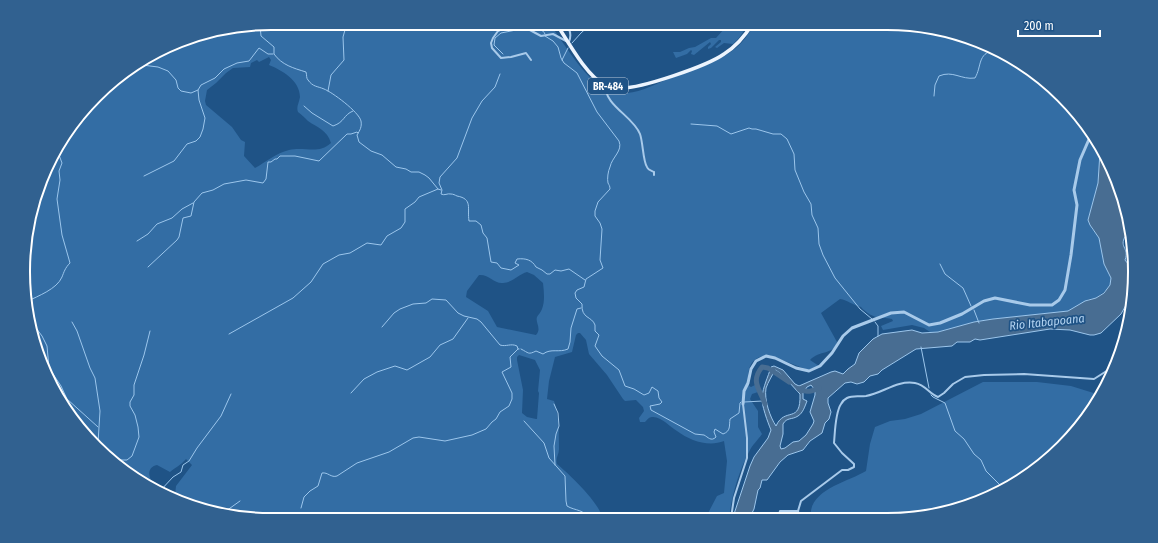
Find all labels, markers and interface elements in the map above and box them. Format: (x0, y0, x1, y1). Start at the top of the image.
scale bar (1018, 12, 1100, 38)
text: 200 m (1024, 19, 1054, 33)
road number: BR-484 (588, 78, 628, 94)
water label: Rio Itabapoana (1009, 311, 1085, 333)

